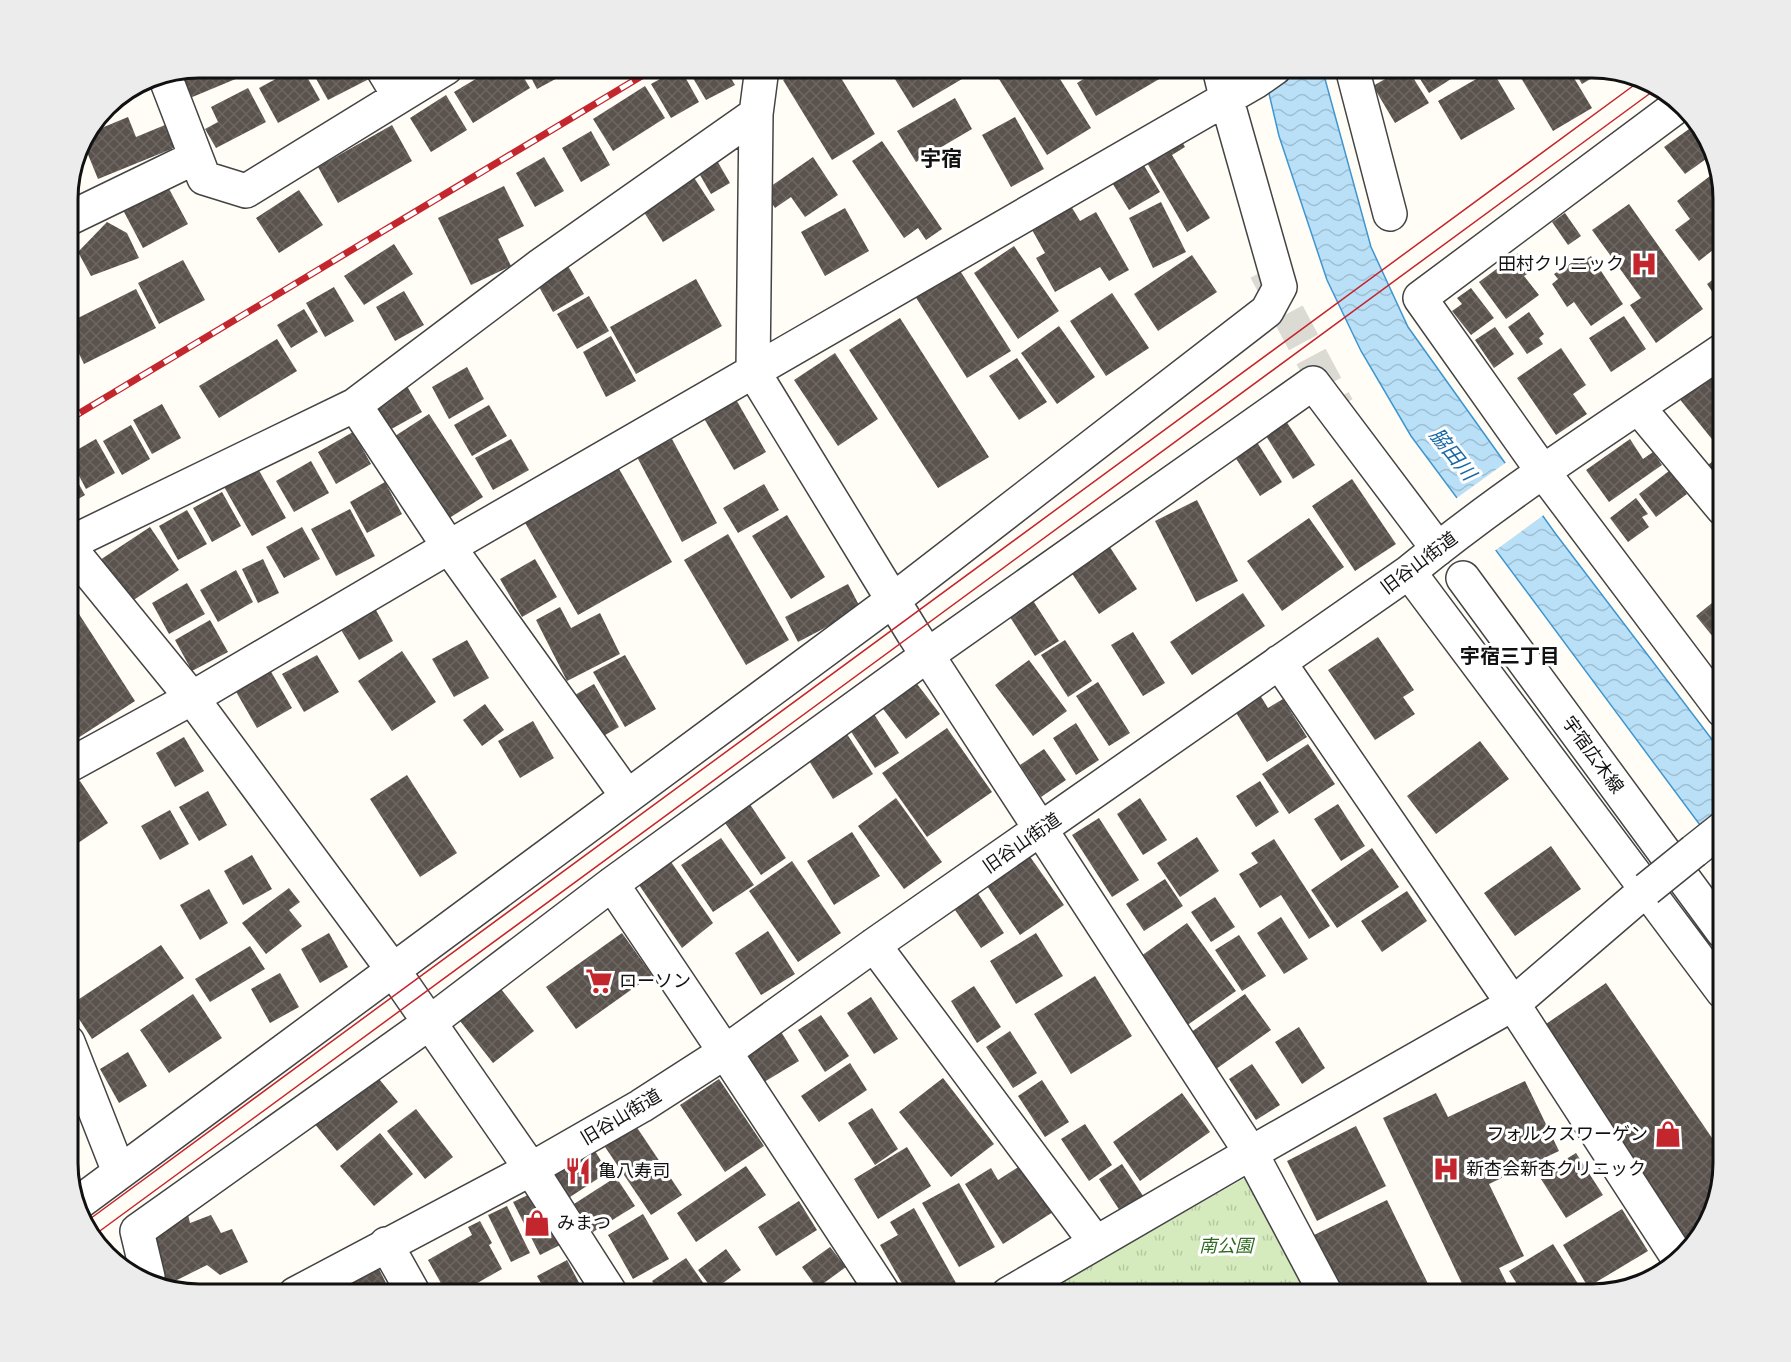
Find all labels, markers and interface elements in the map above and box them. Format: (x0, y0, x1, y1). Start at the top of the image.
district label: 宇宿 (920, 147, 962, 171)
hospital icon: 田村クリニック (1629, 249, 1659, 279)
place label: 田村クリニック (1498, 254, 1624, 274)
water label: 脇田川 (1426, 424, 1482, 486)
street label: 旧谷山街道 (1377, 528, 1461, 598)
district label: 宇宿三丁目 (1460, 645, 1560, 667)
street label: 宇宿広木線 (1558, 713, 1628, 797)
street label: 旧谷山街道 (979, 809, 1065, 877)
supermarket icon: ローソン (584, 966, 614, 996)
place label: ローソン (619, 971, 691, 991)
street label: 旧谷山街道 (577, 1085, 665, 1149)
shop icon: フォルクスワーゲン (1653, 1119, 1683, 1149)
place label: フォルクスワーゲン (1487, 1124, 1648, 1144)
hospital icon: 新杏会新杏クリニック (1431, 1154, 1461, 1184)
restaurant icon: 亀八寿司 (563, 1156, 593, 1186)
place label: 新杏会新杏クリニック (1466, 1159, 1646, 1179)
place label: 亀八寿司 (598, 1161, 670, 1181)
shop icon: みまつ (522, 1208, 552, 1238)
place label: みまつ (557, 1213, 611, 1233)
park label: 南公園 (1199, 1236, 1256, 1256)

